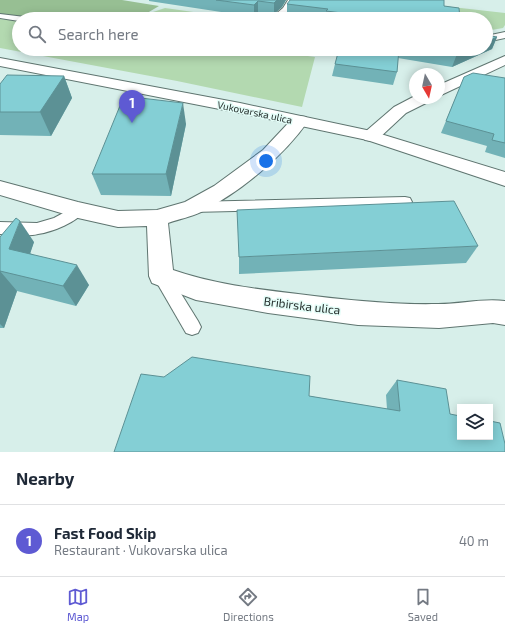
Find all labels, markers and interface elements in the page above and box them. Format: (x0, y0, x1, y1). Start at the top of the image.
search box (12, 12, 493, 56)
icon: search (26, 23, 48, 45)
text: Search here (58, 25, 139, 43)
north arrow (409, 68, 445, 104)
pin: 1 (119, 90, 145, 123)
street label: Vukovarska ulica (216, 98, 294, 126)
your location (256, 151, 276, 171)
street label: Bribirska ulica (263, 293, 341, 317)
map controls (457, 404, 493, 440)
button: layers (457, 404, 493, 440)
text: Nearby (16, 468, 74, 488)
text: Fast Food Skip (54, 524, 156, 542)
text: 1 (26, 533, 32, 549)
text: 40 m (459, 533, 489, 549)
text: Restaurant · Vukovarska ulica (54, 542, 228, 558)
tab: Map (67, 586, 89, 623)
tab: Directions (223, 586, 274, 623)
tab: Saved (408, 586, 438, 623)

